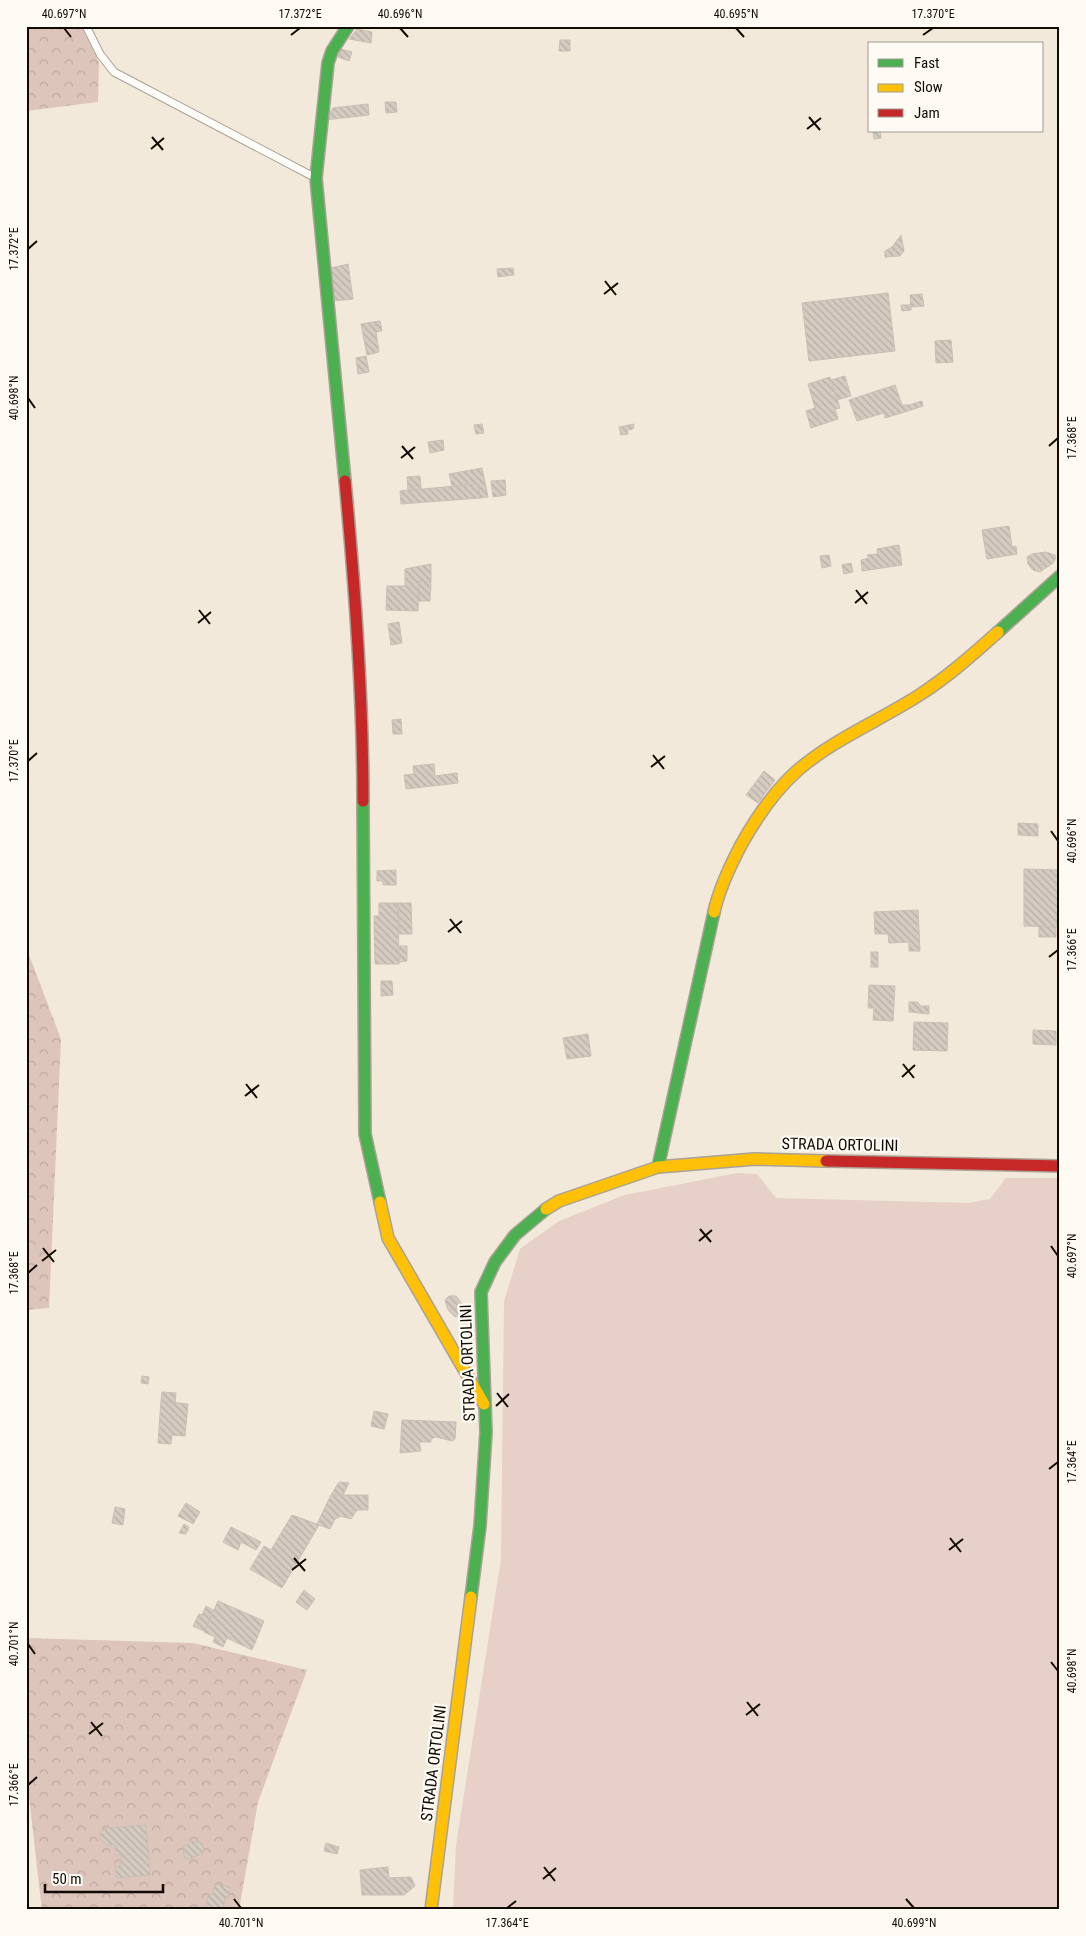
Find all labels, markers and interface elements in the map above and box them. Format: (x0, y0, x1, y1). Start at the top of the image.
text: 40.697°N (42, 7, 86, 21)
text: 17.372°E (278, 7, 322, 21)
text: 40.696°N (378, 7, 422, 21)
text: 40.695°N (714, 7, 758, 21)
text: 17.370°E (911, 7, 955, 21)
legend (868, 42, 1044, 132)
text: Fast (914, 54, 939, 72)
text: Slow (914, 78, 943, 96)
text: Jam (914, 104, 940, 122)
text: 17.372°E (7, 227, 21, 271)
text: 40.698°N (7, 376, 21, 420)
text: 17.368°E (1065, 416, 1079, 460)
text: 17.370°E (7, 739, 21, 783)
text: 40.696°N (1065, 819, 1079, 863)
text: 17.366°E (1065, 928, 1079, 972)
street label: STRADA ORTOLINI (781, 1134, 899, 1155)
text: 40.697°N (1065, 1234, 1079, 1278)
text: 17.368°E (7, 1251, 21, 1295)
street label: STRADA ORTOLINI (456, 1304, 479, 1422)
text: 17.364°E (1065, 1440, 1079, 1484)
text: 40.701°N (7, 1622, 21, 1666)
text: 40.698°N (1065, 1649, 1079, 1693)
street label: STRADA ORTOLINI (417, 1704, 450, 1822)
text: 17.366°E (7, 1763, 21, 1807)
scale bar (45, 1861, 162, 1893)
text: 50 m (52, 1870, 82, 1888)
text: 40.701°N (219, 1916, 263, 1930)
text: 17.364°E (485, 1916, 529, 1930)
text: 40.699°N (892, 1916, 936, 1930)

